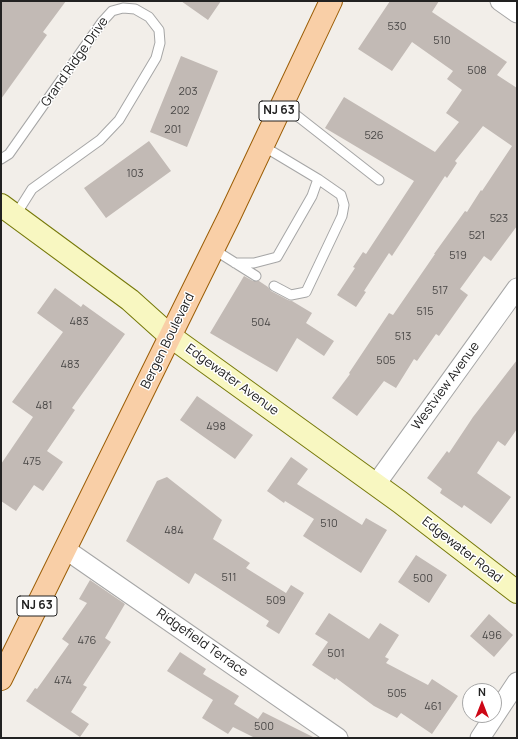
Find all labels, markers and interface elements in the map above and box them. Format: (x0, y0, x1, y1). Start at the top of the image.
street label: Grand Ridge Drive (38, 14, 112, 110)
house number: 530 (387, 20, 407, 34)
house number: 510 (433, 34, 451, 48)
house number: 508 (467, 64, 487, 78)
house number: 203 (178, 85, 198, 99)
road number: NJ 63 (259, 101, 299, 121)
house number: 202 (170, 104, 190, 118)
house number: 201 (164, 123, 182, 137)
house number: 526 (364, 129, 384, 143)
house number: 103 (126, 167, 144, 181)
house number: 523 (490, 212, 508, 226)
house number: 521 (469, 229, 485, 243)
house number: 519 (449, 249, 467, 263)
house number: 517 (432, 284, 448, 298)
street label: Bergen Boulevard (138, 290, 198, 392)
house number: 515 (417, 305, 433, 319)
house number: 483 (70, 315, 88, 329)
house number: 504 (251, 316, 271, 330)
house number: 513 (395, 330, 411, 344)
street label: Westview Avenue (409, 339, 483, 433)
street label: Edgewater Avenue (182, 341, 282, 419)
house number: 505 (376, 354, 396, 368)
house number: 483 (61, 358, 79, 372)
house number: 481 (35, 399, 53, 413)
house number: 498 (206, 420, 226, 434)
house number: 475 (23, 455, 41, 469)
street label: Edgewater Road (419, 514, 505, 586)
house number: 510 (320, 517, 338, 531)
house number: 484 (164, 524, 184, 538)
house number: 511 (222, 571, 236, 585)
house number: 500 (413, 572, 433, 586)
house number: 509 (266, 594, 286, 608)
road number: NJ 63 (17, 596, 57, 616)
street label: Ridgefield Terrace (153, 606, 251, 680)
house number: 496 (482, 629, 502, 643)
house number: 476 (78, 634, 96, 648)
house number: 501 (327, 647, 345, 661)
house number: 474 (54, 674, 72, 688)
north arrow (462, 683, 502, 723)
text: N (478, 684, 486, 699)
house number: 505 (387, 687, 407, 701)
house number: 461 (424, 700, 442, 714)
house number: 500 (254, 720, 274, 734)

